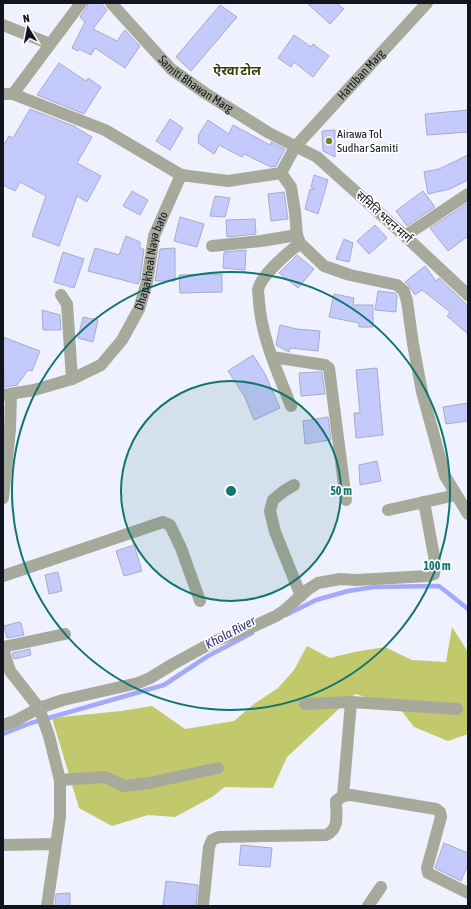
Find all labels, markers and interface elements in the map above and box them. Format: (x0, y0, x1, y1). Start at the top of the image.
north arrow (8, 8, 48, 48)
text: N (22, 12, 31, 25)
street label: Hattiban Marg (335, 46, 388, 103)
street label: Samiti Bhawan Marg (155, 53, 236, 116)
district label: ऐरवा टोल (213, 63, 261, 78)
place label: Airawa Tol Sudhar Samiti (337, 127, 398, 155)
marker: Airawa Tol Sudhar Samiti (324, 136, 334, 146)
street label: समिति भवन मार्ग (353, 187, 416, 246)
street label: Dhapakheal Naya bato (132, 209, 171, 312)
centre of rings (224, 484, 238, 498)
text: 50 m (330, 484, 352, 498)
text: 100 m (423, 559, 451, 573)
water label: Khola River (203, 613, 259, 652)

